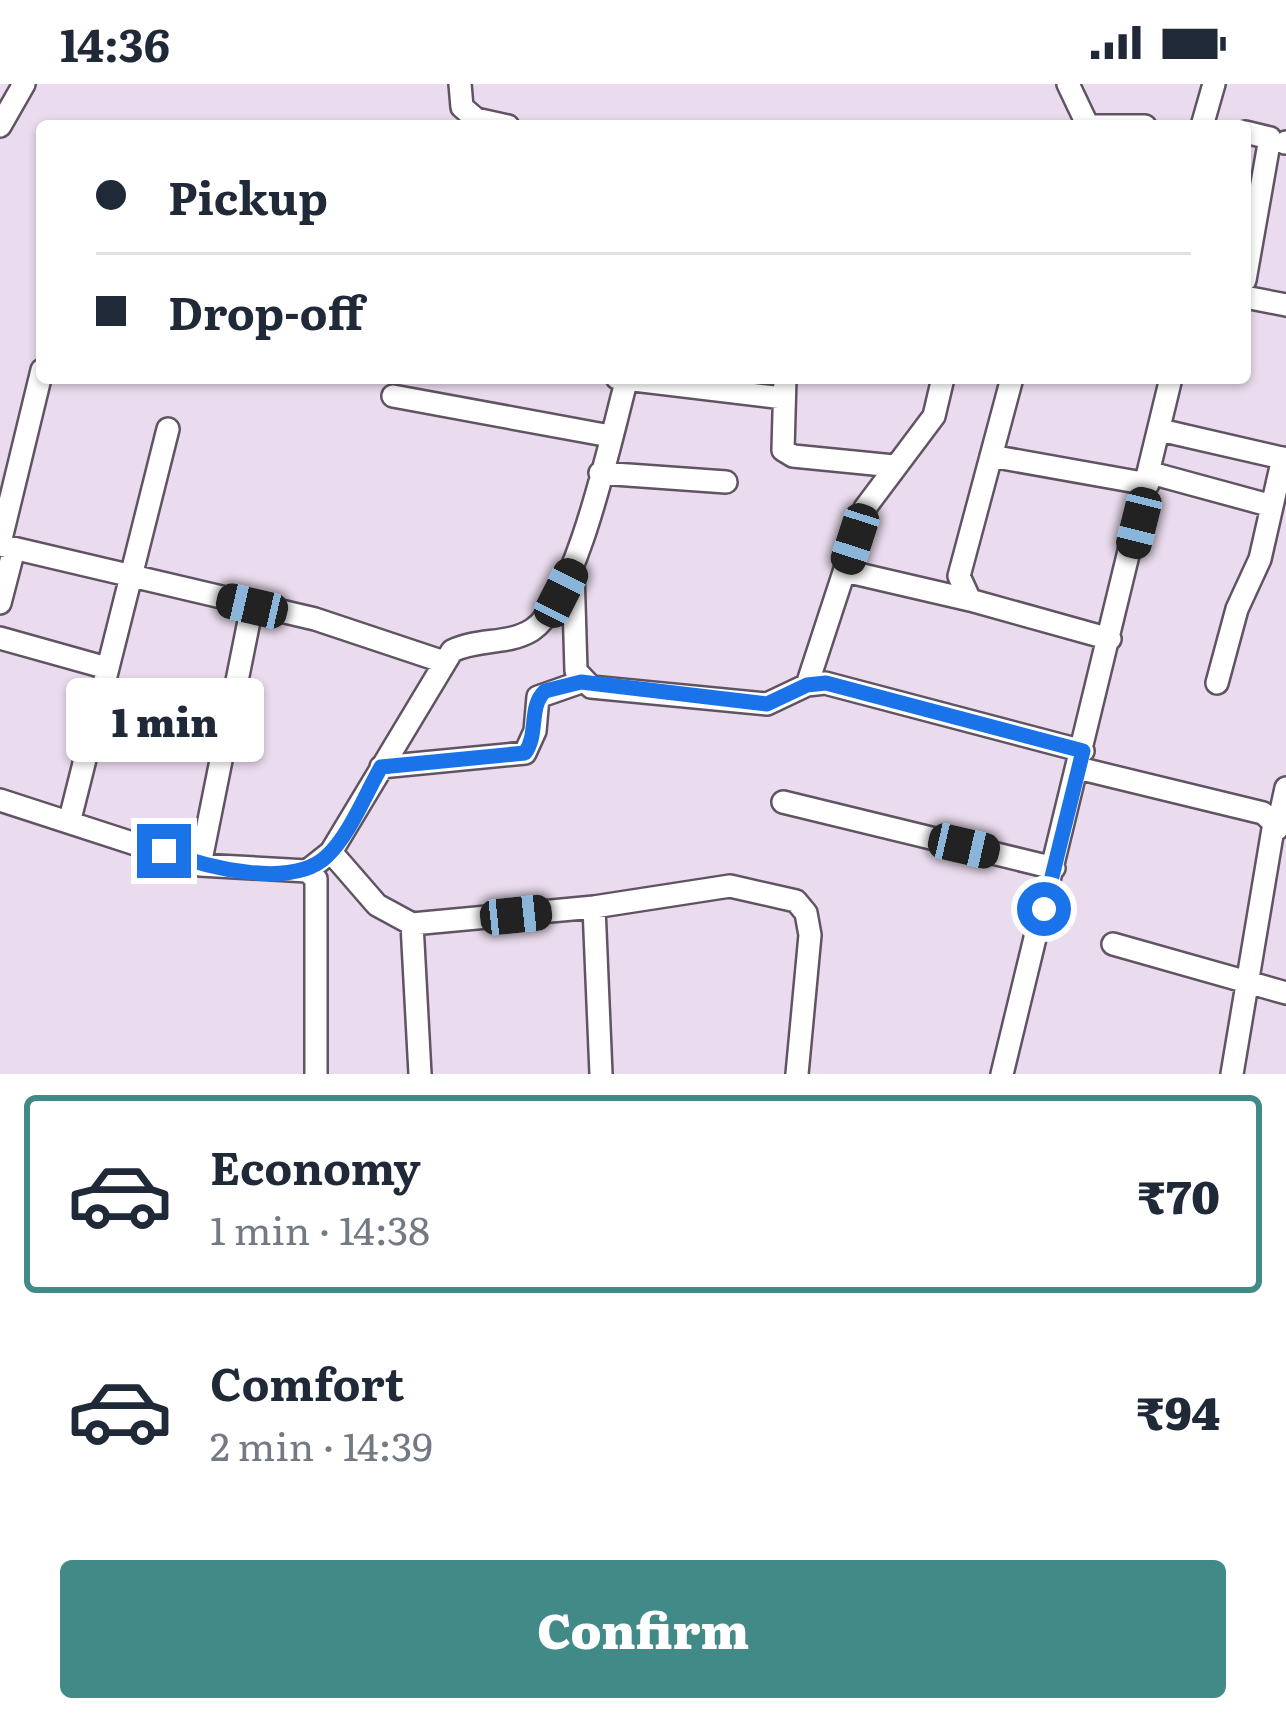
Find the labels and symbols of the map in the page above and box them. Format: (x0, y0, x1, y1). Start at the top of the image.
car (1113, 484, 1165, 562)
car (827, 499, 883, 579)
car (529, 553, 593, 633)
car (213, 580, 291, 632)
callout: 1 min (65, 677, 263, 761)
car (925, 820, 1003, 872)
route end (137, 824, 191, 878)
route start (1017, 882, 1071, 936)
car (478, 893, 554, 937)

